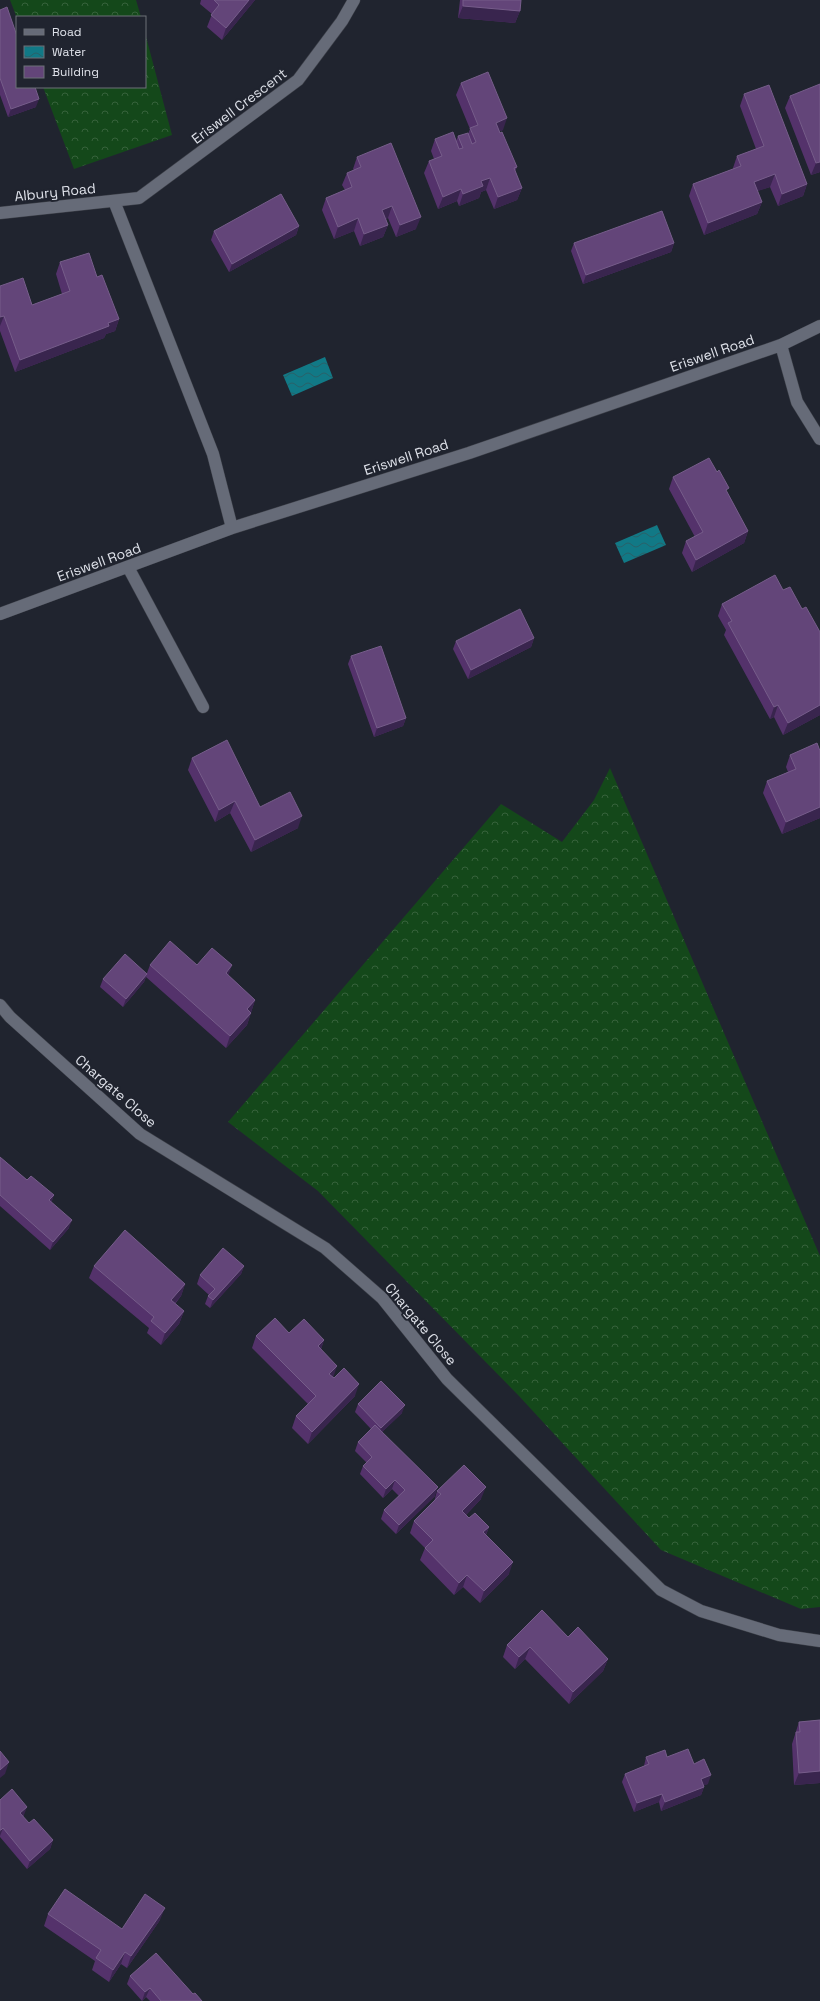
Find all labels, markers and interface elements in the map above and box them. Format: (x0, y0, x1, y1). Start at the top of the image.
legend (16, 16, 146, 88)
text: Road (52, 24, 81, 40)
text: Water (52, 44, 86, 60)
text: Building (52, 64, 99, 80)
street label: Eriswell Crescent (188, 64, 290, 148)
street label: Albury Road (13, 179, 97, 205)
street label: Eriswell Road (667, 330, 757, 376)
street label: Eriswell Road (361, 435, 451, 479)
street label: Eriswell Road (55, 538, 143, 586)
street label: Chargate Close (72, 1051, 160, 1131)
street label: Chargate Close (381, 1279, 461, 1369)

